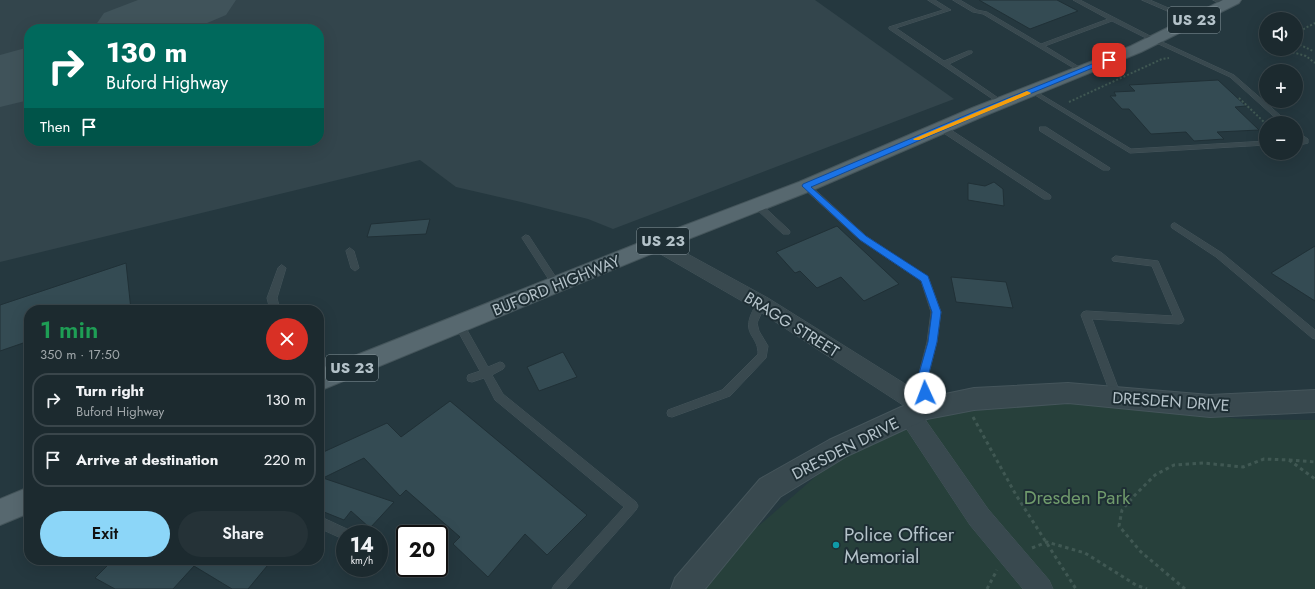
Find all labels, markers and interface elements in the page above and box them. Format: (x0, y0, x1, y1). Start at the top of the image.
road number: US 23 (1168, 7, 1220, 33)
map controls (1259, 12, 1303, 160)
button: sound (1259, 12, 1303, 56)
text: 130 m (106, 32, 188, 73)
icon: right (40, 40, 92, 92)
pin (1092, 43, 1126, 77)
icon: arrive (1098, 49, 1120, 71)
button: + (1259, 64, 1303, 108)
text: Buford Highway (106, 70, 228, 96)
text: Then (40, 116, 70, 138)
icon: arrive (78, 116, 100, 138)
button: − (1259, 116, 1303, 160)
road number: US 23 (637, 228, 689, 254)
street label: BUFORD HIGHWAY (489, 249, 624, 322)
street label: BRAGG STREET (740, 286, 844, 363)
text: 1 min (40, 312, 98, 347)
button: close (266, 318, 308, 360)
text: 350 m · 17:50 (40, 345, 120, 364)
road number: US 23 (326, 355, 378, 381)
position arrow (904, 372, 946, 414)
text: Turn right (76, 380, 144, 402)
street label: DRESDEN DRIVE (1112, 386, 1230, 417)
icon: right (42, 389, 64, 411)
text: 130 m (266, 389, 306, 411)
text: Buford Highway (76, 402, 164, 421)
street label: DRESDEN DRIVE (788, 412, 903, 485)
icon: arrive (42, 449, 64, 471)
text: Arrive at destination (76, 449, 218, 471)
text: 220 m (264, 449, 306, 471)
park label: Dresden Park (1024, 484, 1131, 511)
button: Exit (40, 511, 170, 557)
button: Share (178, 511, 308, 557)
place label: Police Officer Memorial (844, 521, 955, 570)
speed limit sign: 20 (396, 525, 448, 577)
text: 14 (350, 531, 374, 560)
marker: Police Officer Memorial (831, 540, 841, 550)
text: km/h (351, 553, 373, 568)

